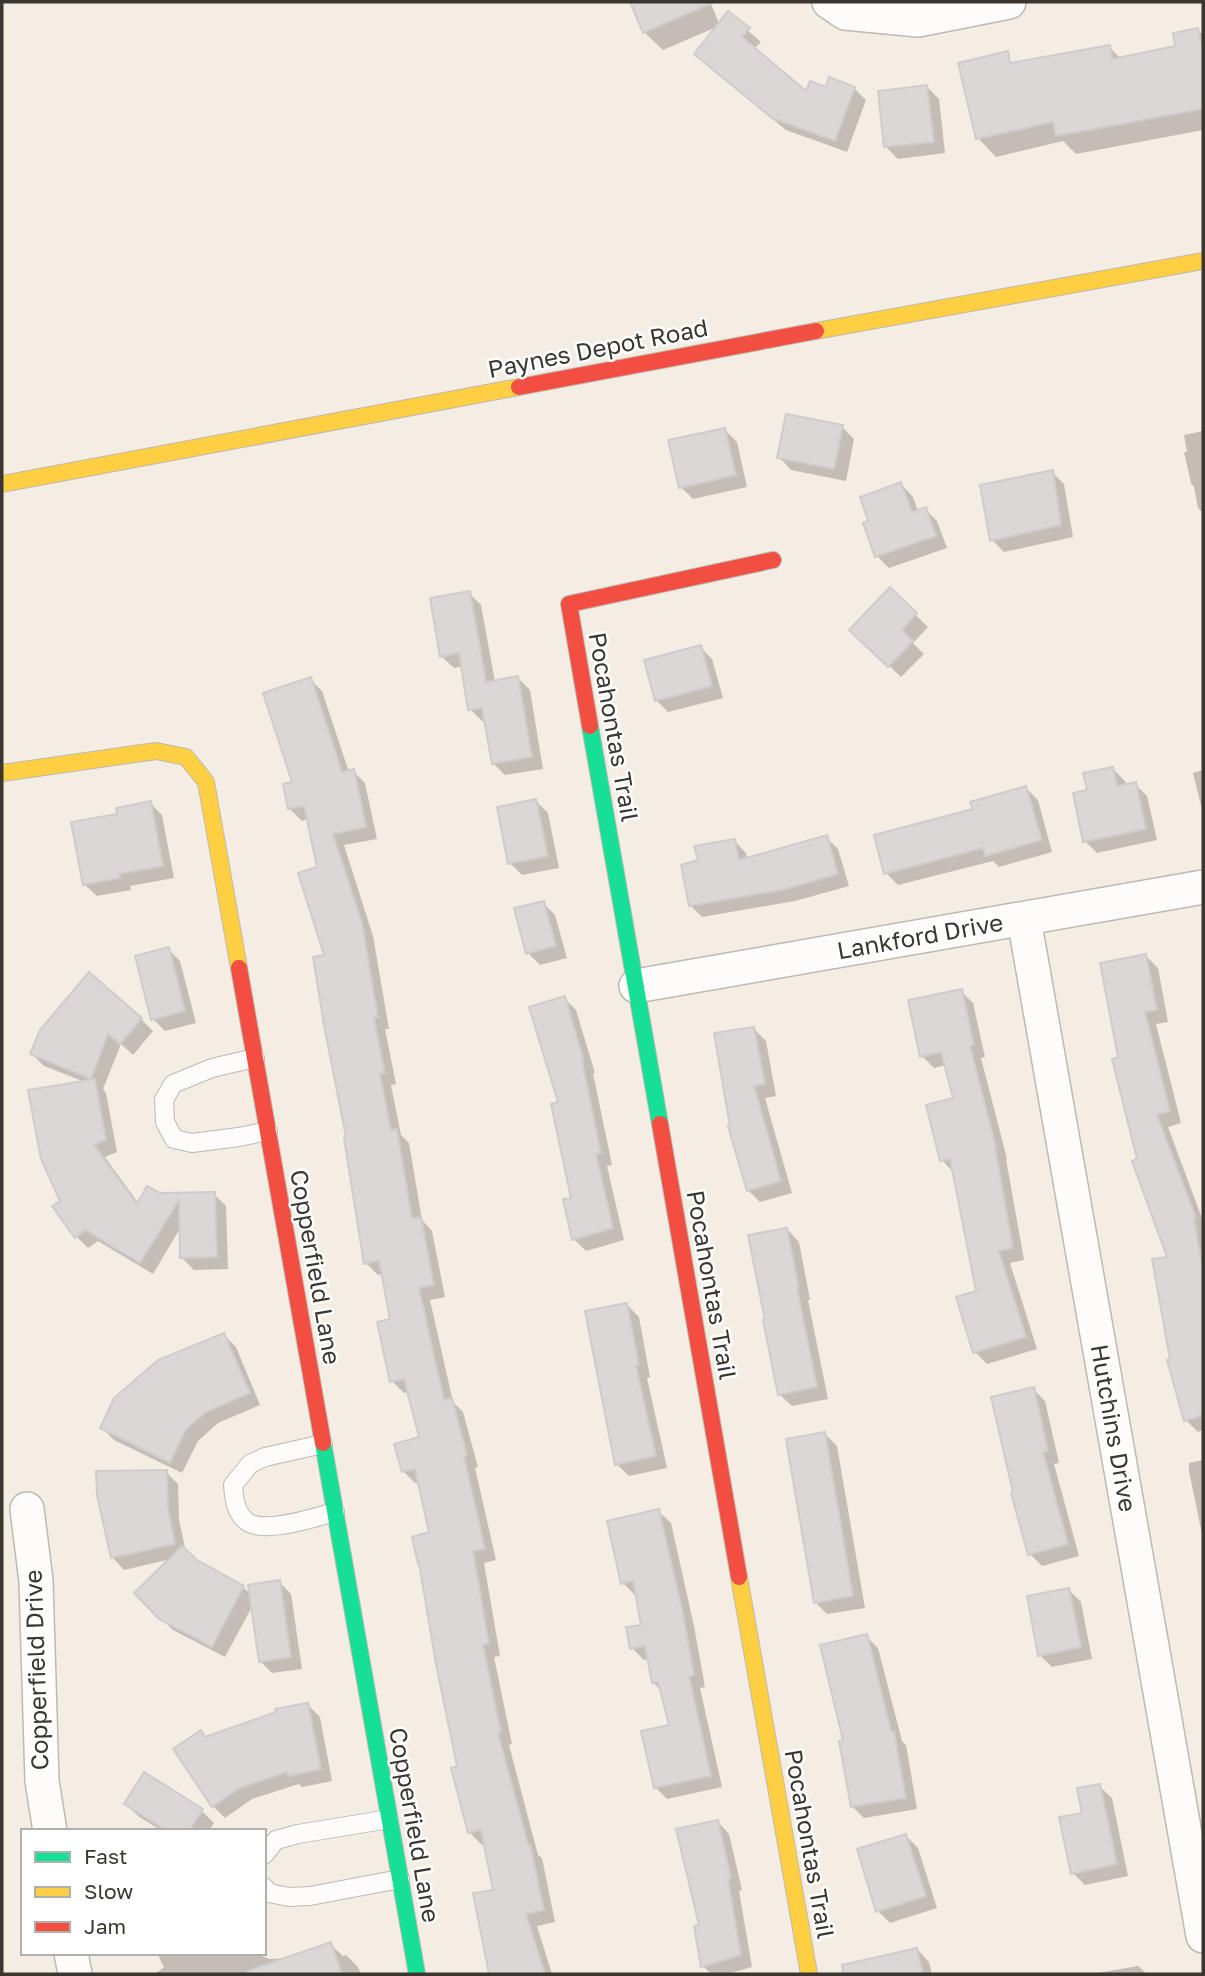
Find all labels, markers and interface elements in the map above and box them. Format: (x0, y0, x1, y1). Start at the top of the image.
street label: Paynes Depot Road (485, 312, 710, 383)
street label: Pocahontas Trail (584, 630, 645, 824)
street label: Lankford Drive (834, 907, 1005, 964)
street label: Copperfield Lane (285, 1167, 348, 1366)
street label: Pocahontas Trail (682, 1188, 743, 1382)
street label: Hutchins Drive (1085, 1342, 1143, 1514)
street label: Copperfield Drive (18, 1569, 53, 1771)
street label: Copperfield Lane (384, 1725, 447, 1924)
street label: Pocahontas Trail (780, 1747, 841, 1941)
legend (21, 1829, 266, 1955)
text: Fast (84, 1843, 127, 1869)
text: Slow (84, 1878, 133, 1904)
text: Jam (84, 1913, 126, 1939)

